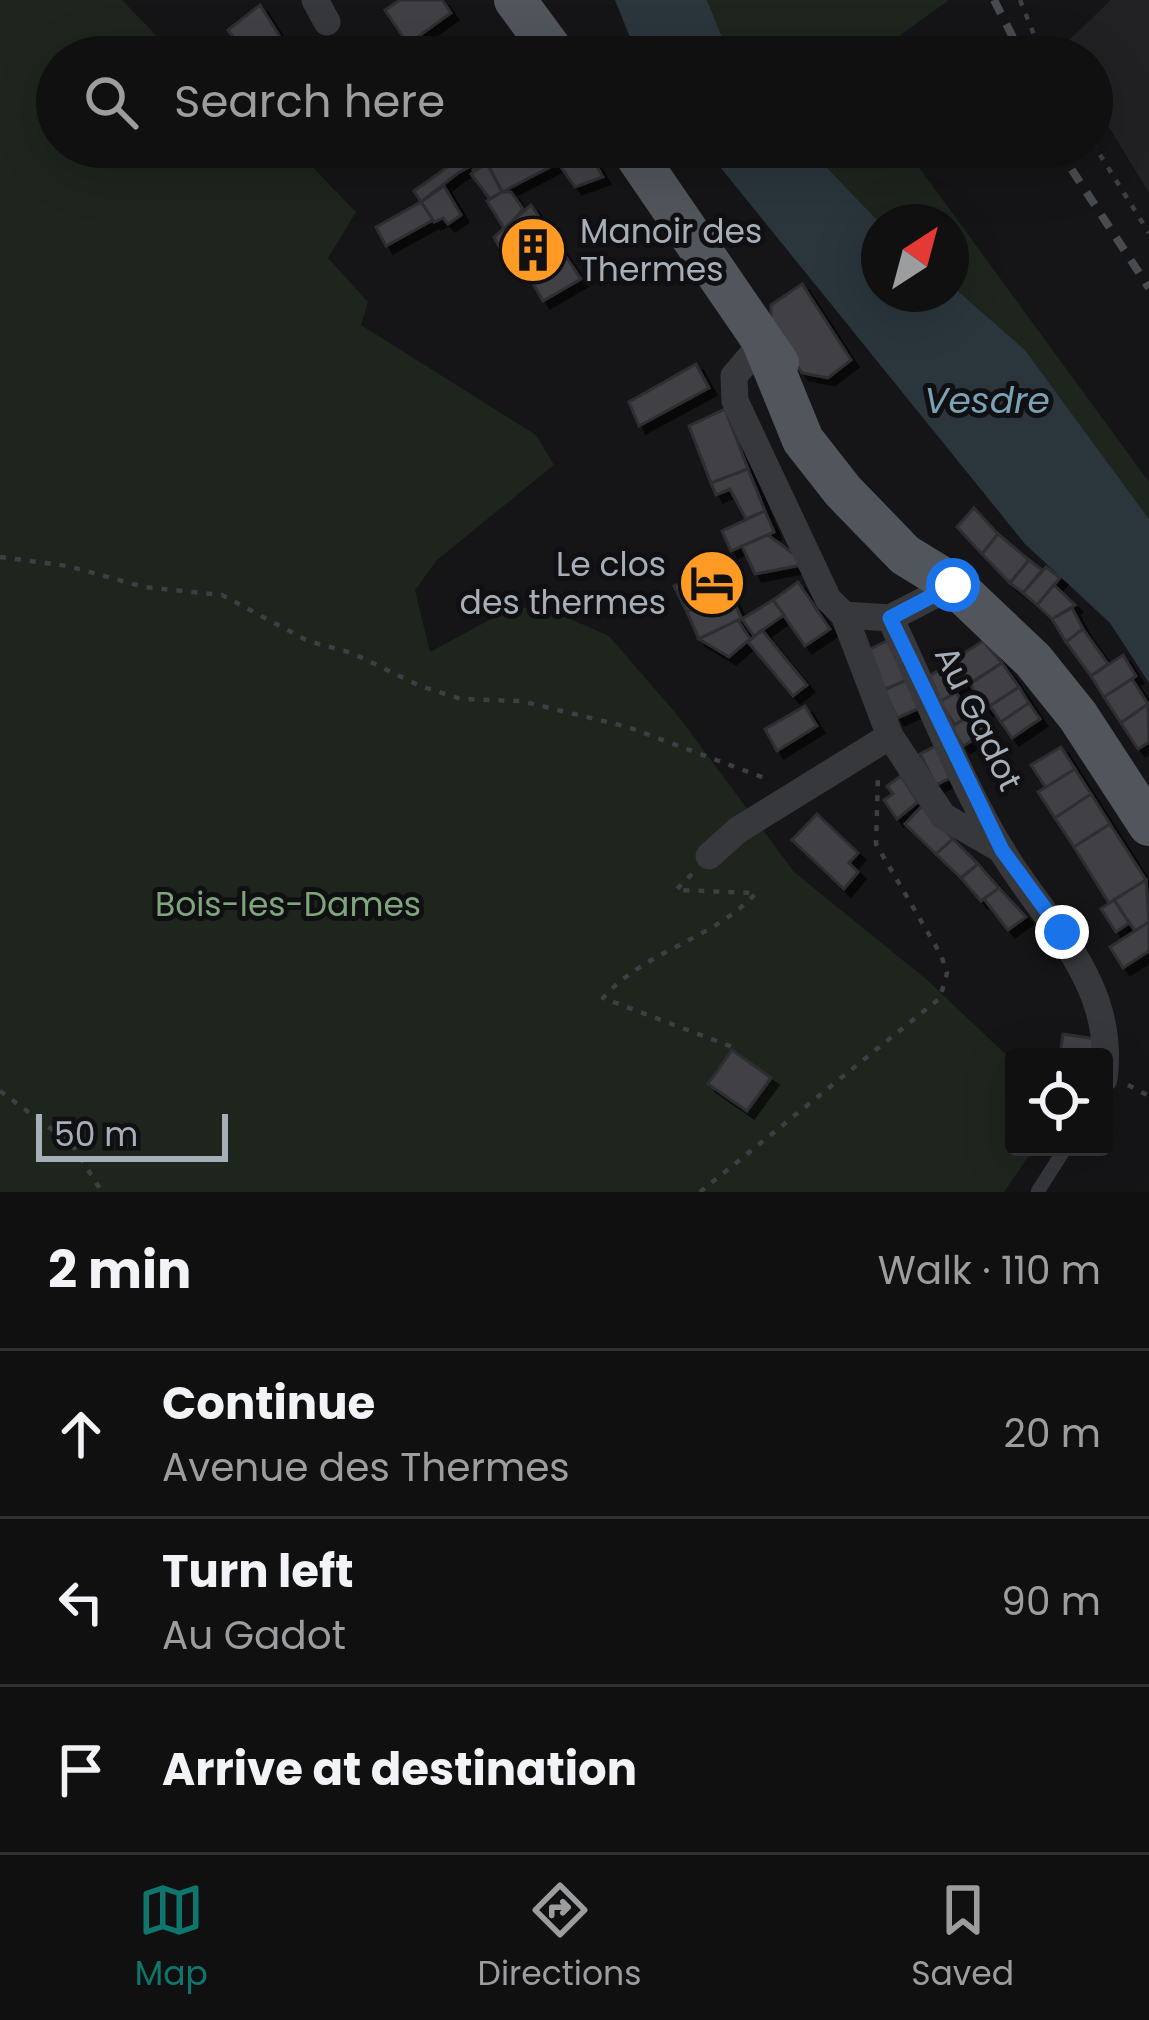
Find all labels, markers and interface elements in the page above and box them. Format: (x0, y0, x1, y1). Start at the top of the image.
search box (36, 36, 1113, 168)
icon: search (78, 69, 144, 135)
text: Search here (174, 70, 445, 133)
north arrow (861, 204, 969, 312)
place label: Manoir des Thermes (580, 208, 762, 293)
building icon: Manoir des Thermes (498, 215, 568, 285)
water label: Vesdre (924, 375, 1050, 426)
place label: Le clos des thermes (460, 541, 666, 626)
hotel icon: Le clos des thermes (677, 548, 747, 618)
route start (926, 558, 980, 612)
street label: Au Gadot (923, 638, 1034, 798)
park label: Bois-les-Dames (155, 881, 421, 928)
route end (1035, 905, 1089, 959)
map controls (1005, 1048, 1113, 1156)
button: locate (1005, 1048, 1113, 1156)
scale bar (36, 1108, 228, 1161)
text: 50 m (54, 1111, 138, 1158)
text: 2 min (48, 1234, 191, 1306)
text: Walk · 110 m (878, 1243, 1101, 1298)
text: Continue (162, 1372, 375, 1435)
icon: ahead (48, 1401, 114, 1467)
text: 20 m (1003, 1406, 1101, 1461)
text: Avenue des Thermes (162, 1440, 570, 1495)
text: Turn left (162, 1540, 354, 1603)
icon: left (48, 1569, 114, 1635)
text: 90 m (1001, 1574, 1101, 1629)
text: Au Gadot (162, 1608, 346, 1663)
icon: arrive (48, 1737, 114, 1803)
text: Arrive at destination (162, 1738, 637, 1801)
tab: Map (135, 1877, 208, 1999)
tab: Directions (478, 1877, 641, 1999)
tab: Saved (911, 1877, 1014, 1999)

